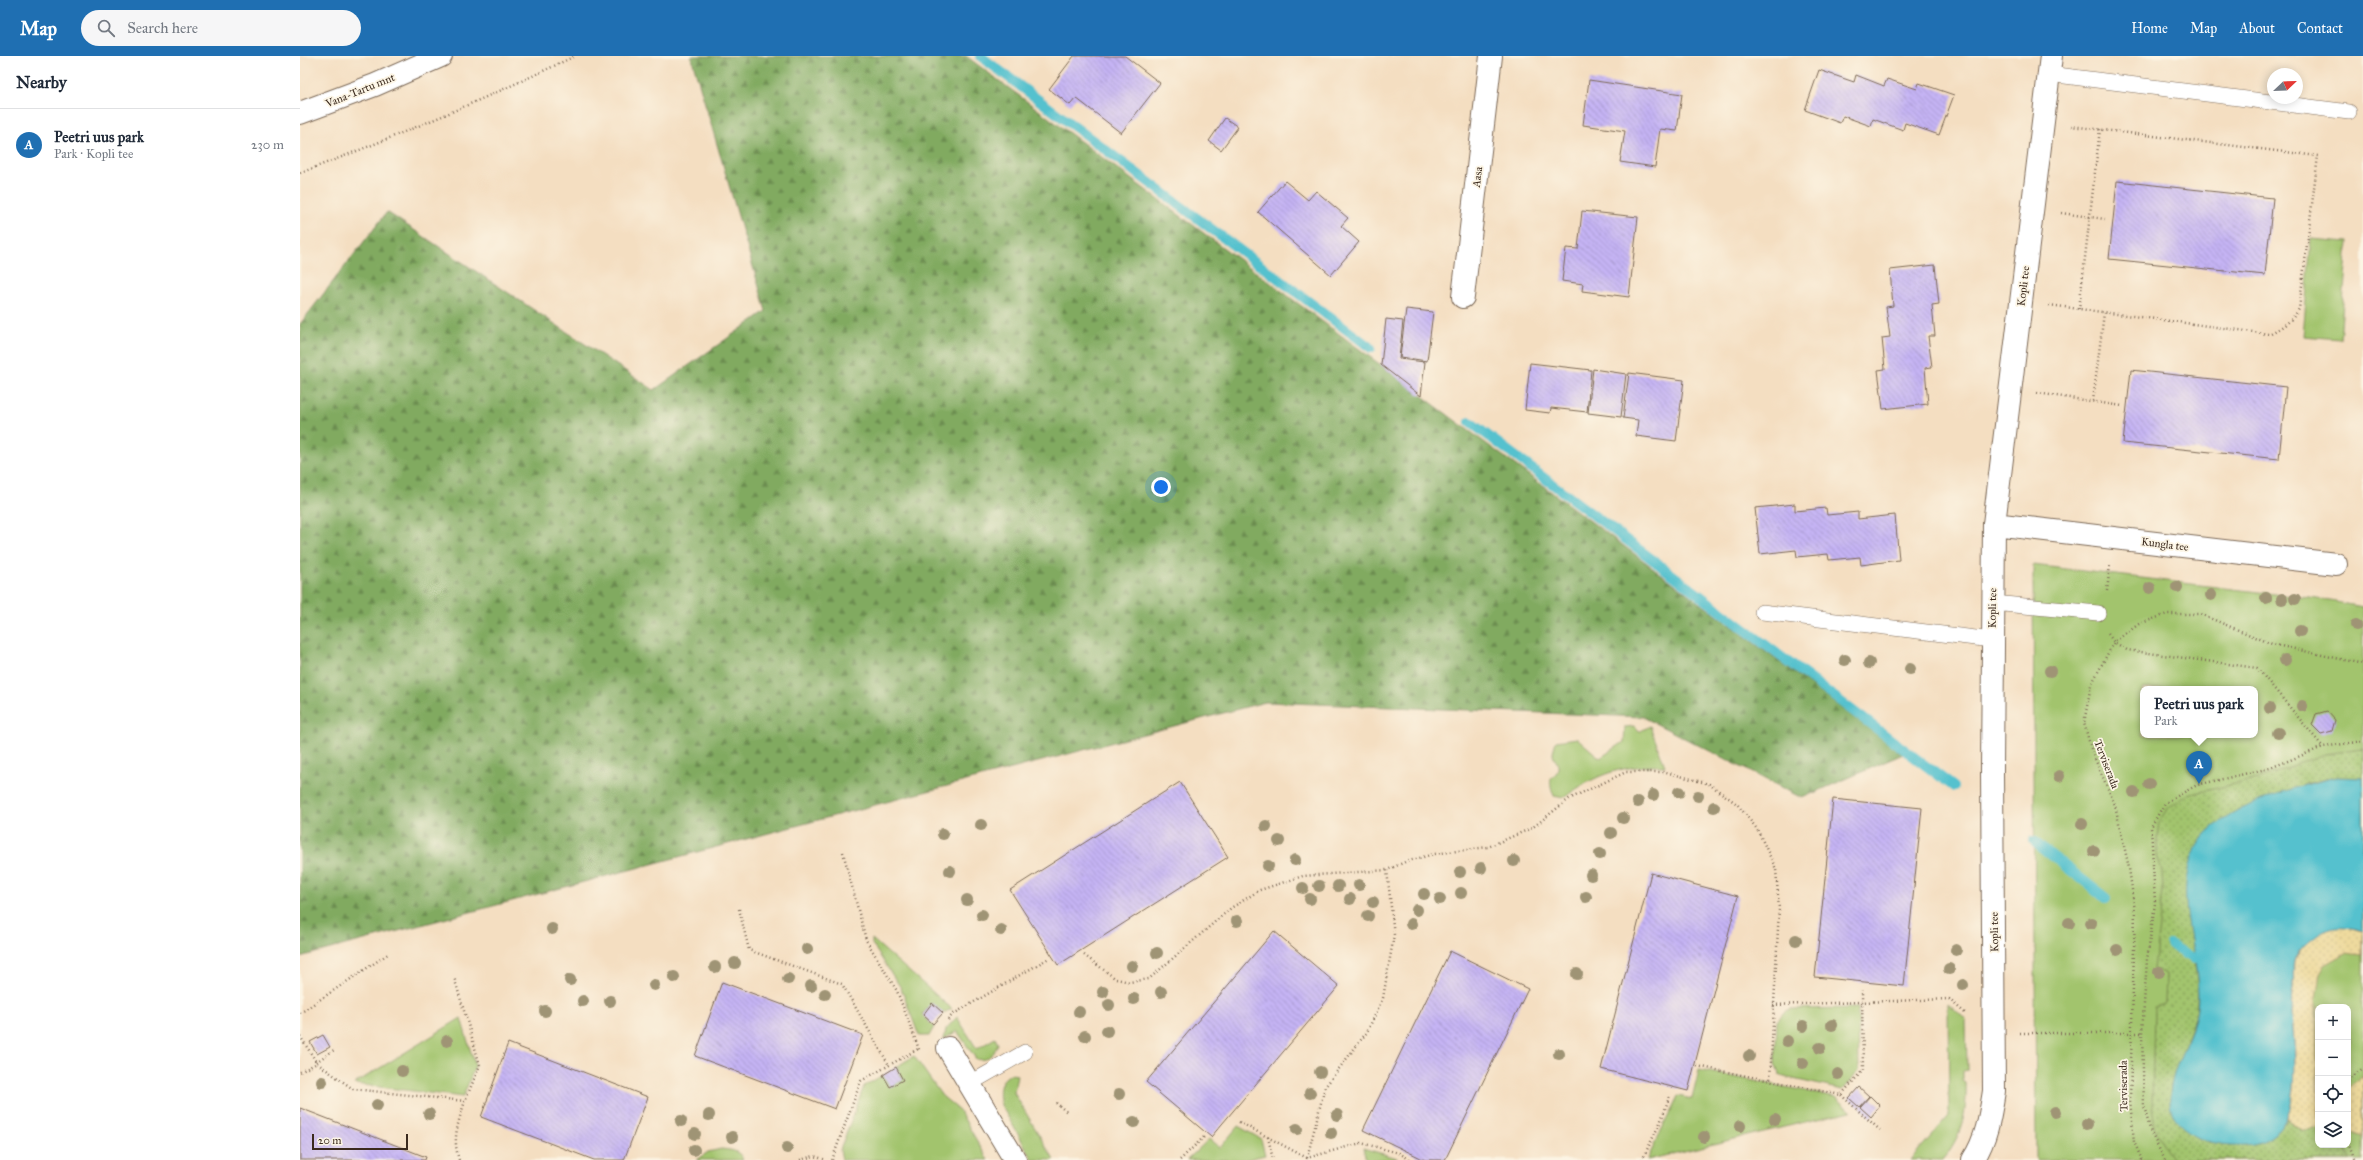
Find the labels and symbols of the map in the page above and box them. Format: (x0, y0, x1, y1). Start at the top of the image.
north arrow (2267, 68, 2303, 104)
street label: Vana-Tartu mnt (323, 71, 397, 111)
street label: Aasa (1470, 166, 1485, 189)
street label: Kopli tee (2015, 265, 2032, 307)
your location (1151, 477, 1171, 497)
street label: Kungla tee (2141, 535, 2190, 554)
street label: Kopli tee (1986, 587, 1999, 628)
street label: Terviserada (2091, 738, 2122, 791)
pin: A (2186, 751, 2212, 784)
street label: Kopli tee (1988, 911, 2001, 952)
street label: Terviserada (2117, 1060, 2130, 1112)
scale bar (312, 1132, 408, 1151)

